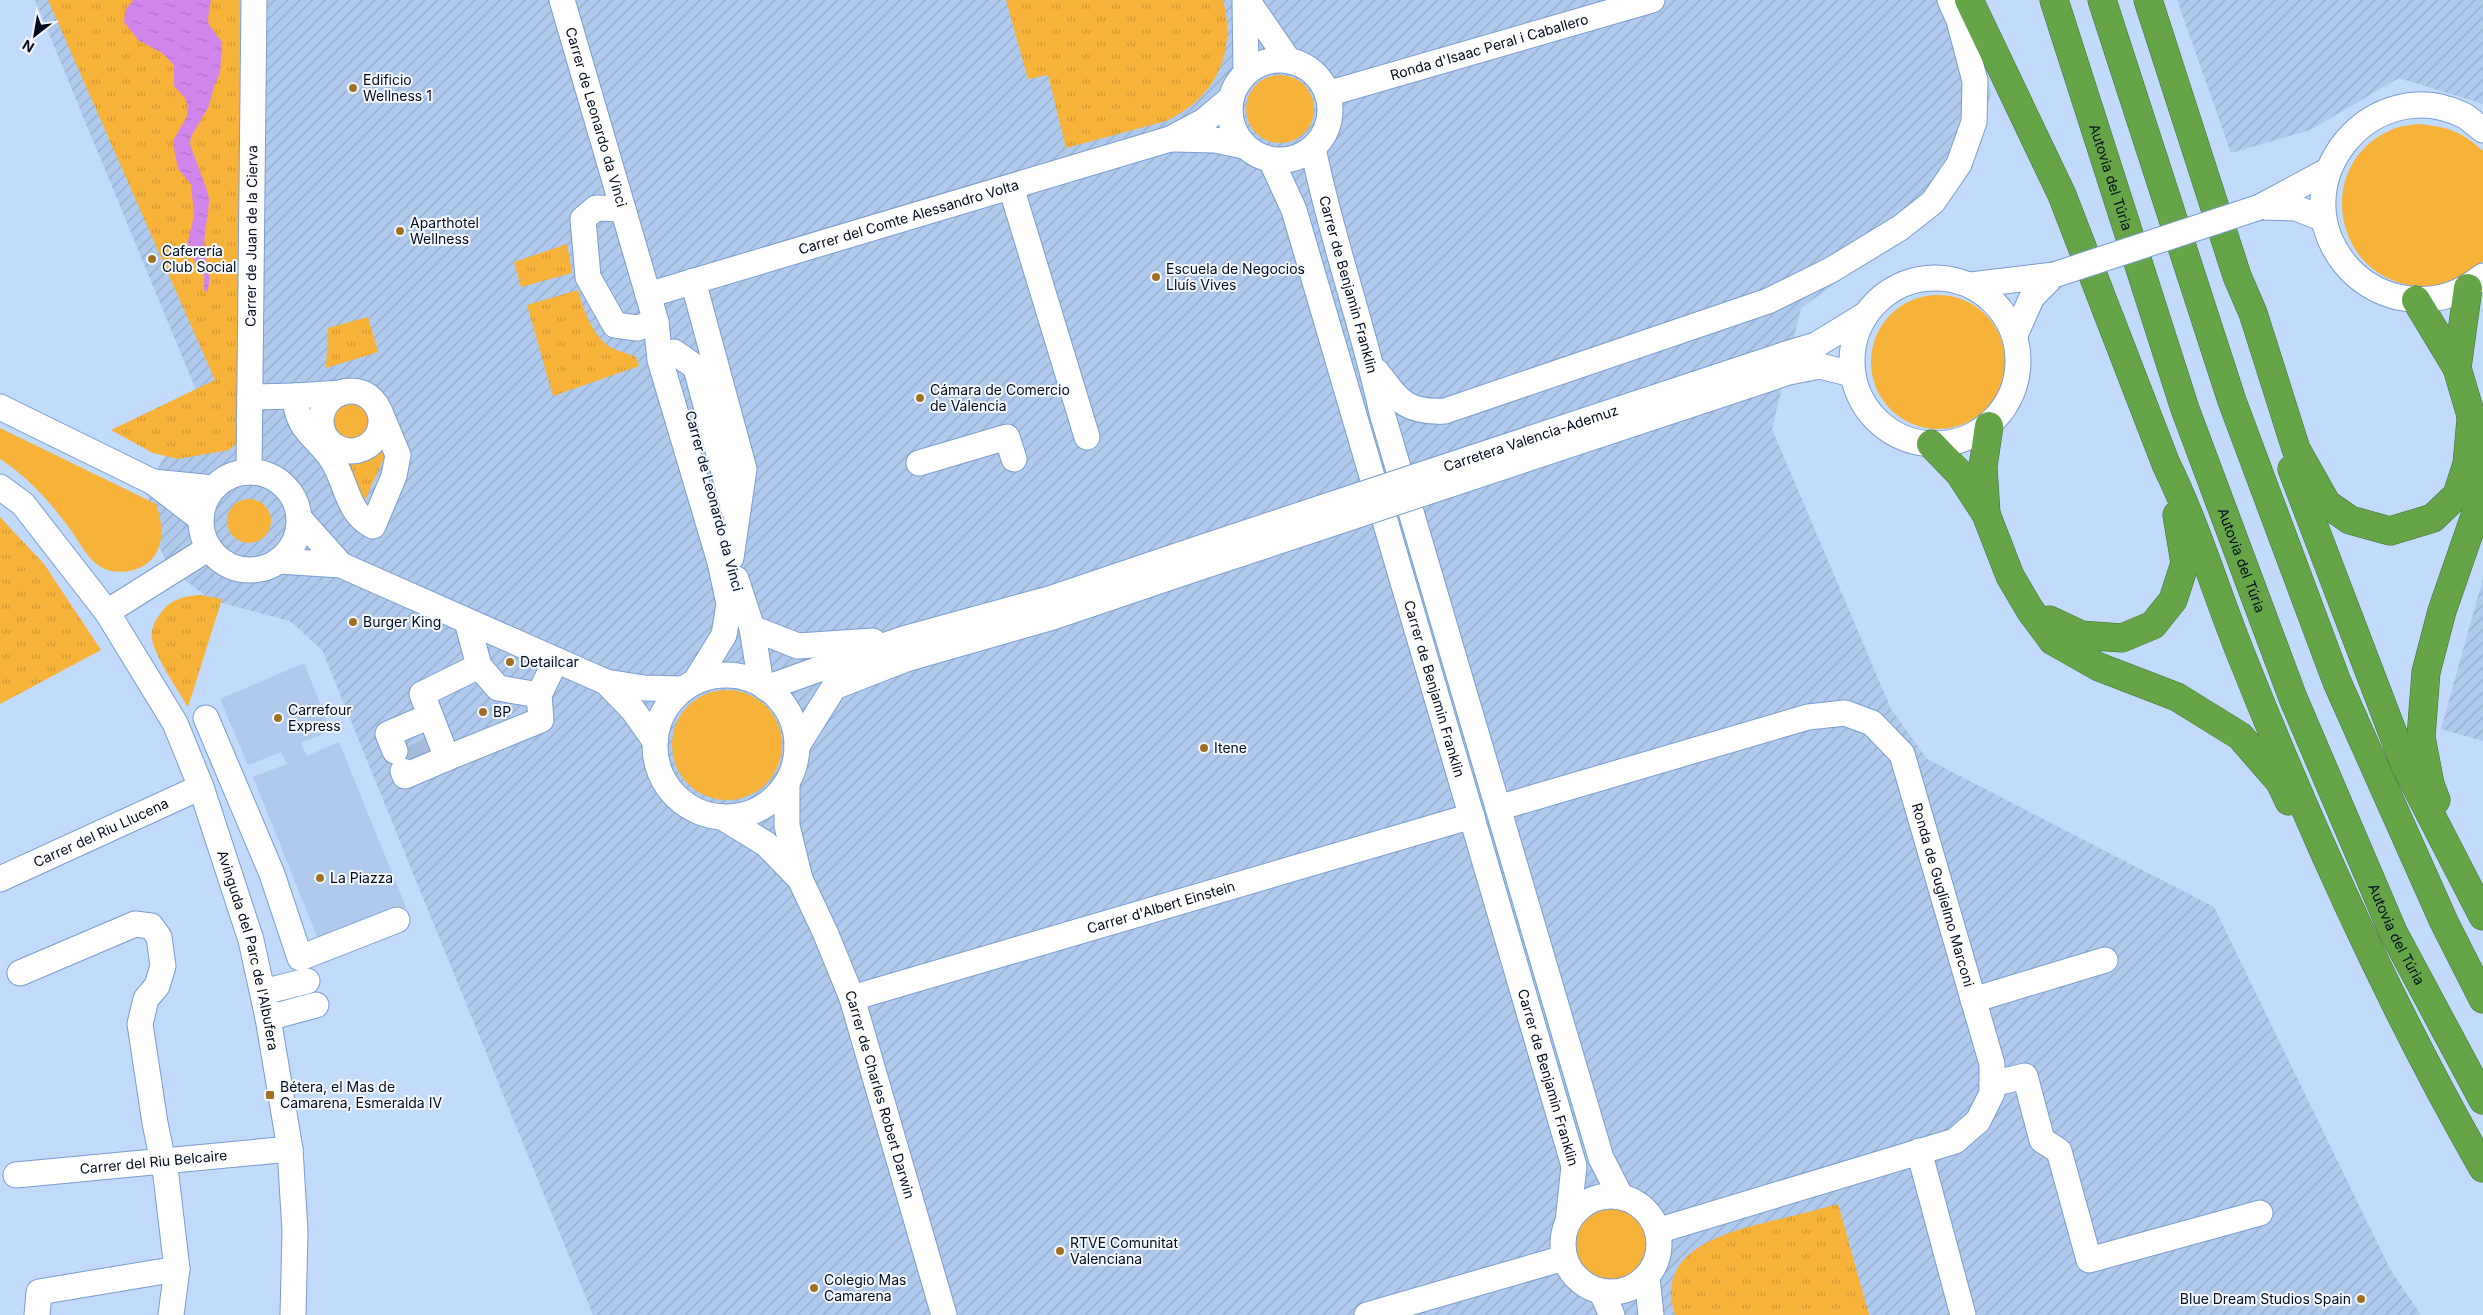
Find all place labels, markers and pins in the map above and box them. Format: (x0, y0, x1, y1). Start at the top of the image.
place label: Edificio Wellness 1 (363, 71, 432, 104)
marker: Edificio Wellness 1 (347, 82, 359, 94)
place label: Aparthotel Wellness (410, 214, 479, 247)
marker: Aparthotel Wellness (394, 225, 406, 237)
place label: Caferería Club Social (162, 242, 236, 275)
marker: Caferería Club Social (146, 253, 158, 265)
place label: Escuela de Negocios Lluís Vives (1166, 260, 1305, 293)
marker: Escuela de Negocios Lluís Vives (1150, 271, 1162, 283)
place label: Cámara de Comercio de Valencia (930, 381, 1070, 414)
marker: Cámara de Comercio de Valencia (914, 392, 926, 404)
place label: Burger King (363, 613, 441, 630)
marker: Burger King (347, 616, 359, 628)
place label: Detailcar (520, 653, 579, 670)
marker: Detailcar (504, 656, 516, 668)
place label: Carrefour Express (288, 701, 352, 734)
place label: BP (493, 703, 511, 720)
marker: BP (477, 706, 489, 718)
marker: Carrefour Express (272, 712, 284, 724)
place label: Itene (1214, 739, 1247, 756)
marker: Itene (1198, 742, 1210, 754)
place label: La Piazza (330, 869, 393, 886)
marker: La Piazza (314, 872, 326, 884)
place label: Bétera, el Mas de Camarena, Esmeralda IV (280, 1078, 442, 1111)
marker: Bétera, el Mas de Camarena, Esmeralda IV (264, 1089, 276, 1101)
place label: RTVE Comunitat Valenciana (1070, 1234, 1178, 1267)
marker: RTVE Comunitat Valenciana (1054, 1245, 1066, 1257)
place label: Colegio Mas Camarena (824, 1271, 906, 1304)
marker: Colegio Mas Camarena (808, 1282, 820, 1294)
place label: Blue Dream Studios Spain (2180, 1290, 2351, 1307)
marker: Blue Dream Studios Spain (2355, 1293, 2367, 1305)

